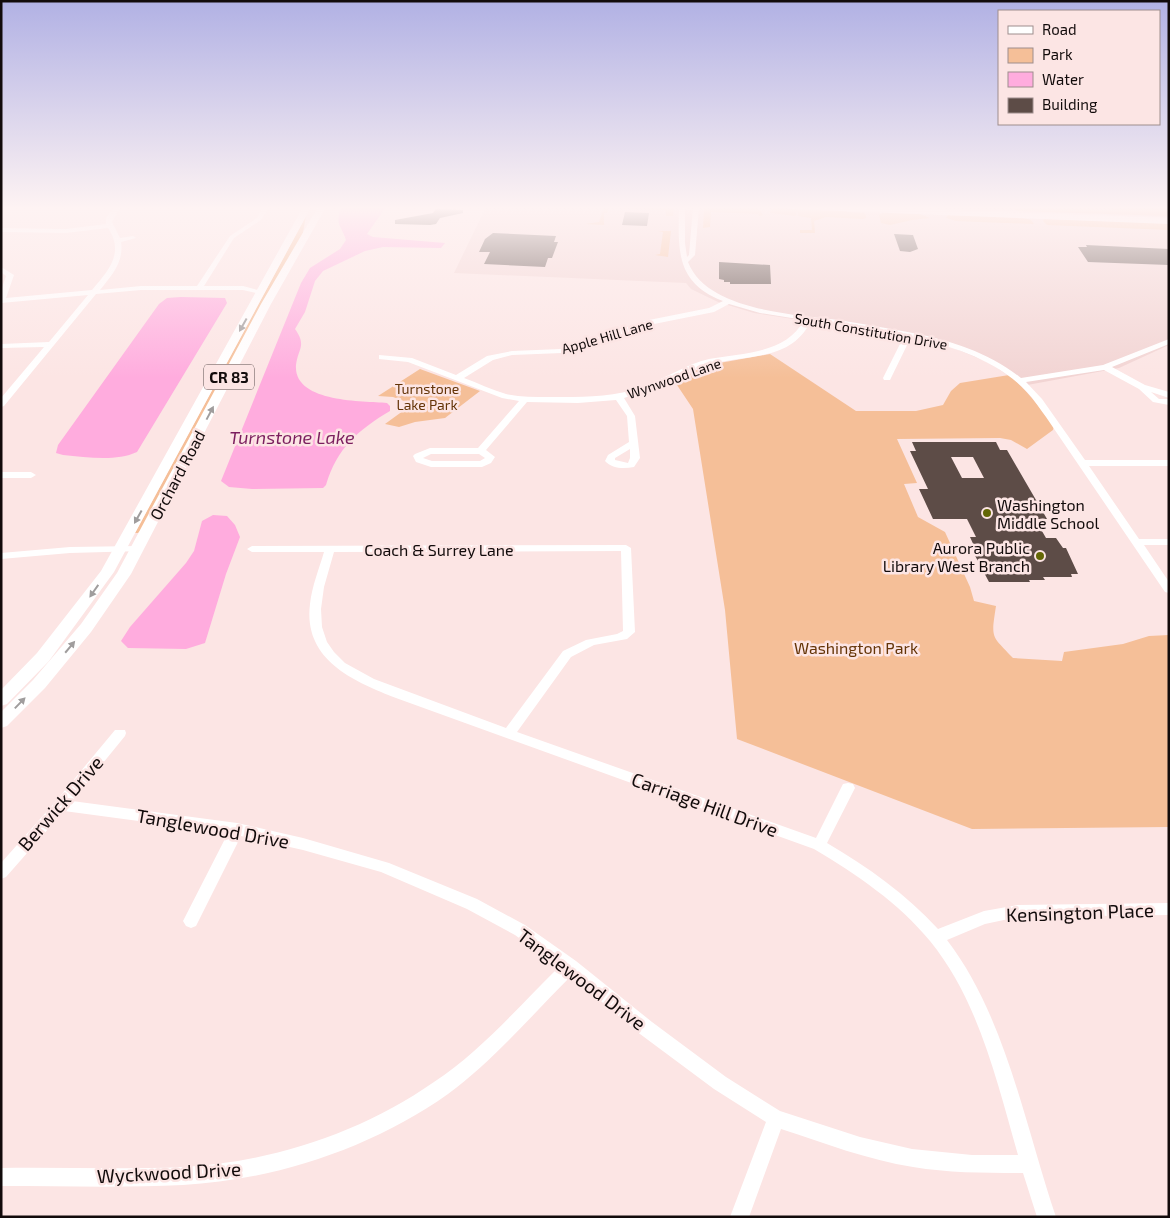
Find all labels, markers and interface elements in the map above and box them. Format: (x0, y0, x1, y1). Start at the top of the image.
legend (998, 10, 1160, 125)
text: Road (1042, 20, 1077, 38)
text: Park (1042, 45, 1073, 63)
text: Water (1042, 70, 1084, 88)
text: Building (1042, 95, 1098, 113)
street label: South Constitution Drive (793, 309, 949, 353)
street label: Apple Hill Lane (559, 315, 655, 357)
one-way arrow (239, 318, 247, 332)
street label: Wynwood Lane (625, 354, 723, 402)
road number: CR 83 (204, 364, 254, 390)
park label: Turnstone Lake Park (395, 380, 459, 413)
one-way arrow (206, 405, 214, 420)
water label: Turnstone Lake (229, 426, 355, 448)
street label: Orchard Road (145, 427, 209, 523)
place label: Washington Middle School (997, 495, 1100, 532)
marker: Washington Middle School (981, 507, 993, 519)
one-way arrow (133, 511, 142, 524)
place label: Aurora Public Library West Branch (883, 538, 1030, 575)
street label: Coach & Surrey Lane (364, 540, 514, 559)
marker: Aurora Public Library West Branch (1034, 550, 1046, 562)
one-way arrow (89, 584, 99, 597)
park label: Washington Park (794, 638, 918, 657)
one-way arrow (65, 640, 76, 653)
one-way arrow (14, 697, 26, 709)
street label: Berwick Drive (13, 751, 107, 855)
street label: Carriage Hill Drive (629, 767, 781, 841)
street label: Tanglewood Drive (135, 803, 291, 853)
street label: Kensington Place (1006, 898, 1154, 926)
street label: Tanglewood Drive (513, 923, 651, 1035)
street label: Wyckwood Drive (96, 1157, 242, 1187)

